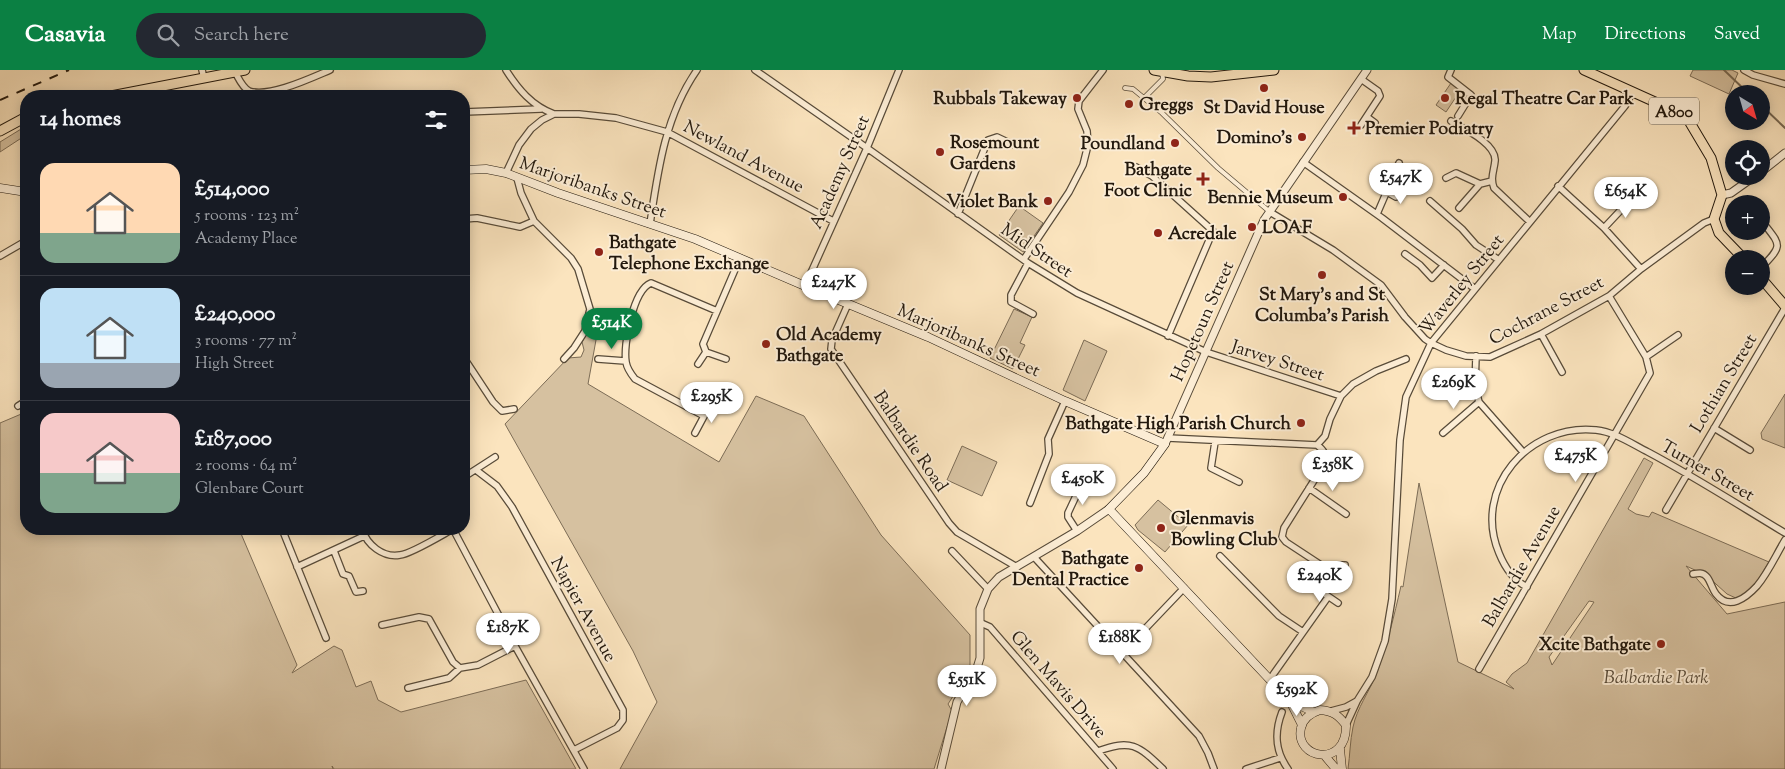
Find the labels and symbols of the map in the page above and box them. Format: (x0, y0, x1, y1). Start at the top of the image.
marker: St David House (1258, 82, 1270, 94)
north arrow (1725, 85, 1770, 130)
place label: Rubbals Takeway (933, 87, 1067, 113)
place label: Regal Theatre Car Park (1455, 87, 1634, 113)
marker: Rubbals Takeway (1071, 92, 1083, 104)
marker: Regal Theatre Car Park (1439, 92, 1451, 104)
place label: Greggs (1139, 93, 1193, 119)
place label: St David House (1203, 96, 1325, 122)
road number: A800 (1649, 97, 1699, 124)
marker: Greggs (1123, 98, 1135, 110)
street label: Academy Street (804, 112, 877, 234)
street label: Newland Avenue (678, 115, 808, 201)
place label: Premier Podiatry (1365, 117, 1493, 143)
marker: Premier Podiatry (1347, 121, 1361, 135)
place label: Domino's (1217, 126, 1292, 152)
place label: Rosemount Gardens (950, 131, 1040, 178)
marker: Domino's (1296, 131, 1308, 143)
place label: Poundland (1081, 132, 1166, 158)
marker: Poundland (1169, 137, 1181, 149)
marker: Rosemount Gardens (934, 146, 946, 158)
street label: Marjoribanks Street (515, 152, 669, 226)
place label: Bathgate Foot Clinic (1104, 158, 1193, 205)
pin: £547K (1366, 162, 1436, 205)
marker: Bathgate Foot Clinic (1196, 172, 1210, 186)
pin: £654K (1591, 176, 1661, 219)
place label: Bennie Museum (1207, 186, 1333, 212)
place label: Violet Bank (947, 190, 1038, 216)
marker: Bennie Museum (1337, 191, 1349, 203)
marker: Violet Bank (1042, 195, 1054, 207)
place label: LOAF (1262, 216, 1312, 242)
street label: Mid Street (995, 218, 1077, 285)
marker: LOAF (1246, 221, 1258, 233)
place label: Acredale (1168, 222, 1237, 248)
marker: Acredale (1152, 227, 1164, 239)
street label: Waverley Street (1414, 229, 1511, 341)
place label: Bathgate Telephone Exchange (609, 231, 770, 278)
marker: Bathgate Telephone Exchange (593, 246, 605, 258)
street label: Hopetoun Street (1166, 257, 1242, 386)
pin: £247K (799, 268, 869, 310)
marker: St Mary's and St Columba's Parish (1316, 269, 1328, 281)
street label: Cochrane Street (1485, 271, 1609, 353)
place label: St Mary's and St Columba's Parish (1255, 283, 1389, 330)
street label: Marjoribanks Street (893, 299, 1044, 385)
pin: £514K (577, 308, 647, 350)
place label: Old Academy Bathgate (776, 323, 882, 370)
street label: Lothian Street (1685, 329, 1765, 439)
street label: Jarvey Street (1227, 334, 1327, 389)
marker: Old Academy Bathgate (760, 338, 772, 350)
pin: £269K (1419, 368, 1489, 410)
pin: £295K (677, 382, 747, 424)
street label: Balbardie Road (866, 386, 953, 498)
place label: Bathgate High Parish Church (1065, 412, 1291, 438)
marker: Bathgate High Parish Church (1295, 417, 1307, 429)
street label: Turner Street (1655, 434, 1759, 509)
pin: £475K (1541, 440, 1611, 483)
pin: £358K (1298, 450, 1368, 492)
pin: £450K (1048, 464, 1118, 506)
street label: Balbardie Avenue (1477, 501, 1568, 633)
place label: Glenmavis Bowling Club (1171, 507, 1278, 554)
marker: Glenmavis Bowling Club (1155, 522, 1167, 534)
place label: Bathgate Dental Practice (1012, 547, 1130, 594)
street label: Napier Avenue (543, 553, 622, 667)
pin: £240K (1285, 560, 1355, 603)
marker: Bathgate Dental Practice (1133, 562, 1145, 574)
pin: £187K (473, 612, 543, 655)
pin: £188K (1085, 622, 1155, 665)
street label: Glen Mavis Drive (1003, 626, 1112, 745)
place label: Xcite Bathgate (1539, 633, 1652, 659)
marker: Xcite Bathgate (1655, 638, 1667, 650)
pin: £551K (932, 664, 1002, 707)
park label: Balbardie Park (1604, 666, 1708, 692)
pin: £592K (1262, 674, 1332, 717)

